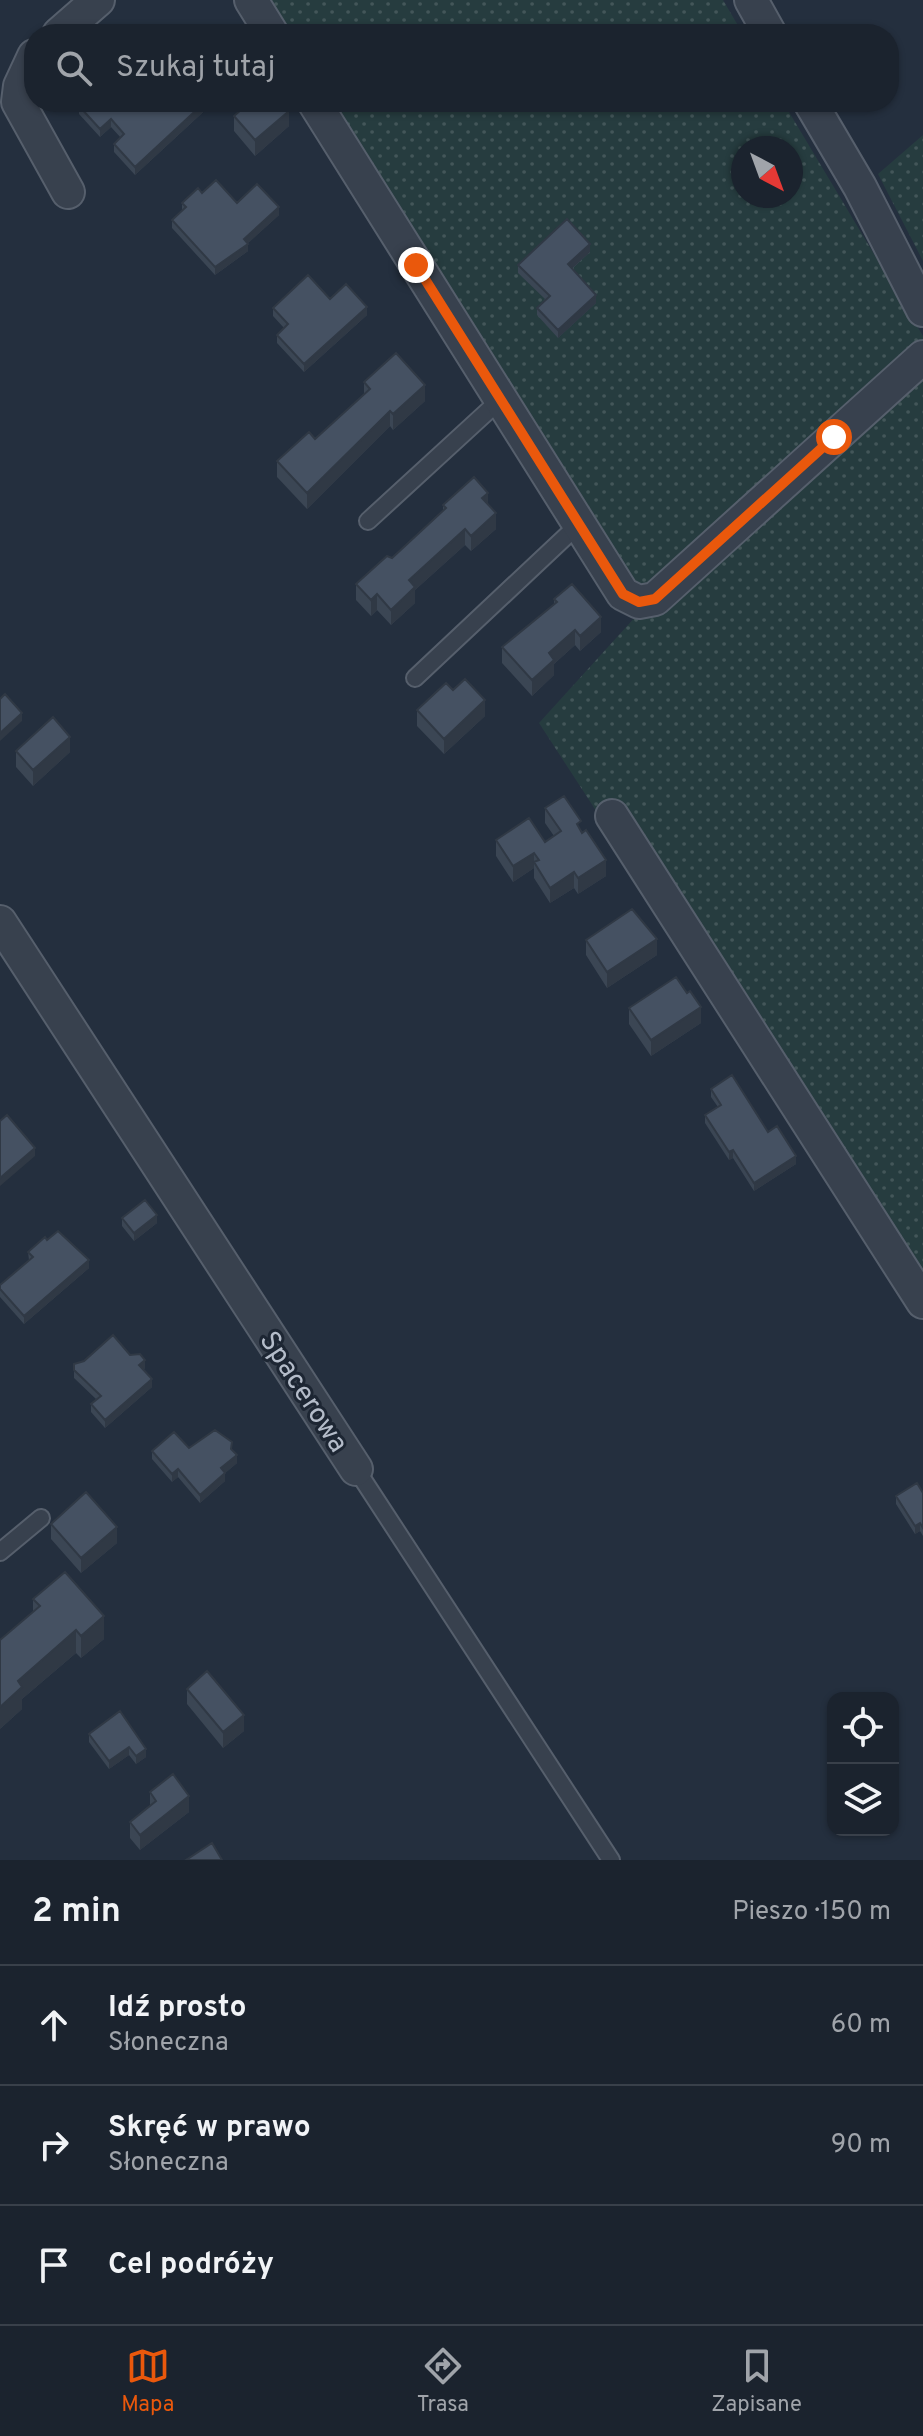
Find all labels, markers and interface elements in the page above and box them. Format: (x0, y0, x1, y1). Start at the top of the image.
search box (24, 24, 899, 112)
icon: search (52, 46, 96, 90)
text: Szukaj tutaj (116, 50, 275, 87)
north arrow (731, 136, 803, 208)
route end (398, 247, 434, 283)
route start (816, 419, 852, 455)
street label: Spacerowa (250, 1325, 355, 1460)
map controls (827, 1692, 899, 1836)
button: locate (827, 1692, 899, 1764)
button: layers (827, 1764, 899, 1836)
text: 2 min (32, 1891, 121, 1934)
text: Pieszo · 150 m (732, 1896, 891, 1929)
text: Idź prosto (108, 1990, 246, 2027)
icon: ahead (32, 2003, 76, 2047)
text: 60 m (831, 2009, 891, 2042)
text: Słoneczna (108, 2027, 229, 2060)
text: Skręć w prawo (108, 2110, 311, 2147)
icon: right (32, 2123, 76, 2167)
text: 90 m (831, 2129, 891, 2162)
text: Słoneczna (108, 2147, 229, 2180)
icon: arrive (32, 2243, 76, 2287)
text: Cel podróży (108, 2247, 274, 2284)
tab: Mapa (121, 2344, 174, 2419)
tab: Trasa (417, 2344, 469, 2419)
tab: Zapisane (711, 2344, 802, 2419)

